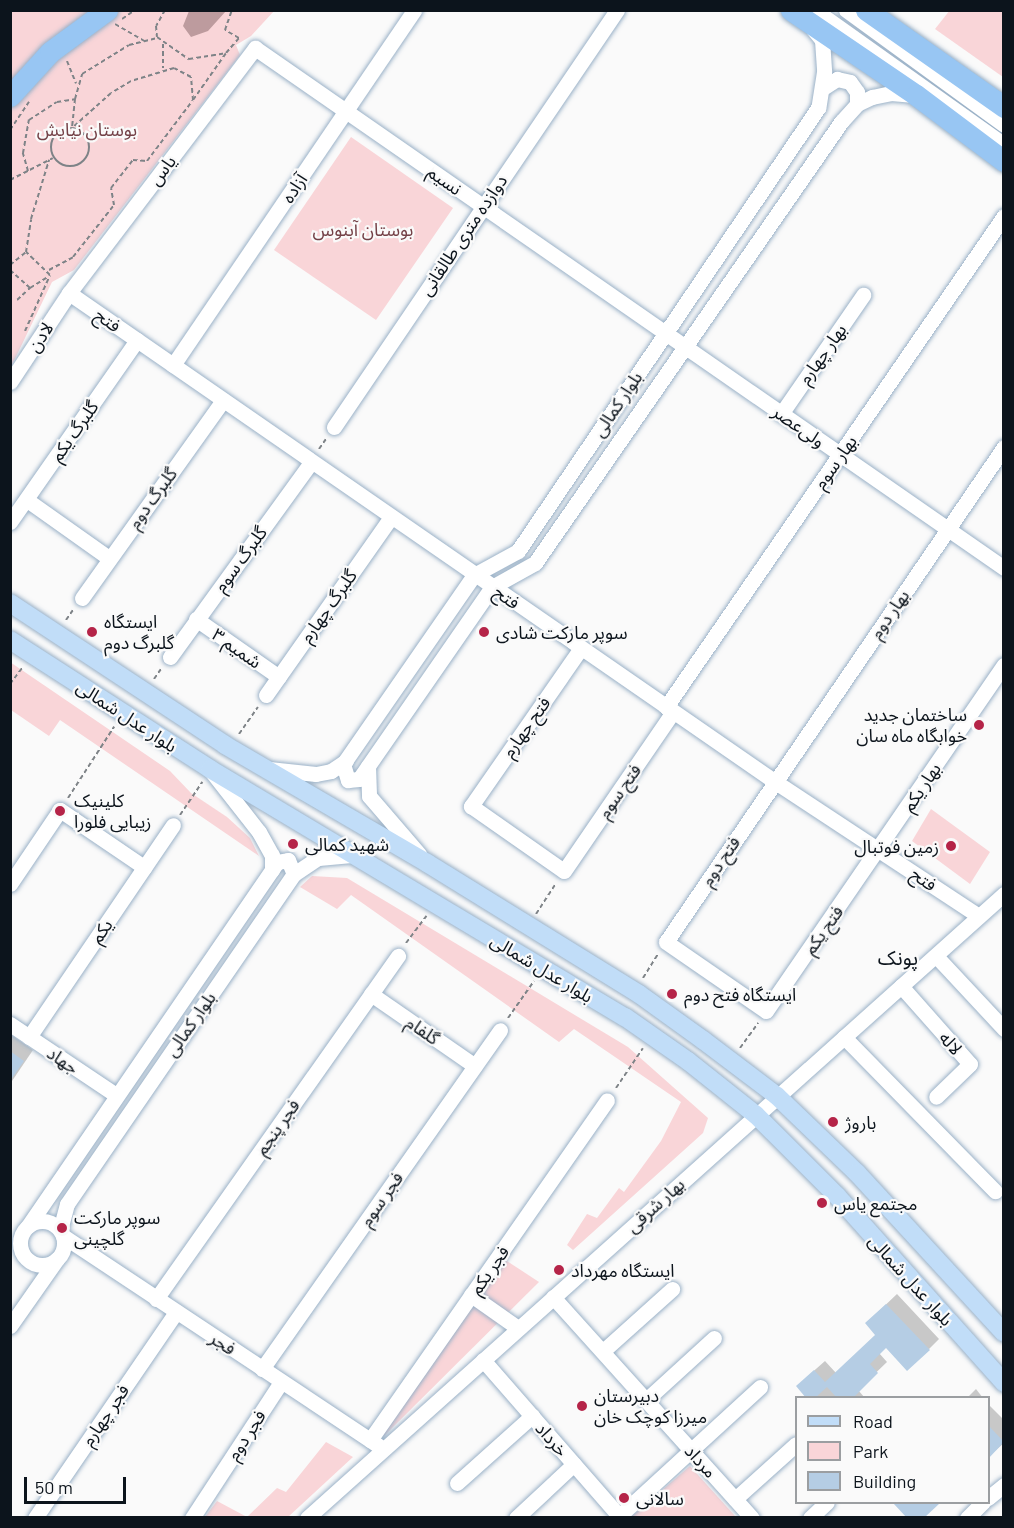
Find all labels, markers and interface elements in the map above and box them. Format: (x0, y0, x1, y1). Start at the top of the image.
park label: بوستان نیایش (37, 118, 137, 140)
street label: یاس (144, 151, 180, 189)
street label: نسیم (424, 161, 466, 199)
street label: آزاده (277, 169, 311, 207)
street label: دوازده متری طالقانی (415, 170, 511, 300)
park label: بوستان آبنوس (313, 218, 413, 240)
street label: فتح (91, 304, 125, 336)
street label: لادن (22, 318, 58, 356)
street label: بهار چهارم (793, 320, 851, 388)
street label: بلوار کمالی (587, 367, 647, 441)
street label: گلبرگ یکم (45, 396, 103, 466)
street label: ولی‌عصر (769, 400, 829, 452)
street label: بهار سوم (809, 431, 861, 493)
street label: گلبرگ دوم (123, 463, 181, 533)
street label: گلبرگ سوم (209, 522, 271, 596)
street label: گلبرگ چهارم (295, 565, 361, 647)
street label: فتح (490, 581, 524, 613)
street label: بهار دوم (864, 585, 914, 643)
place label: ایستگاه گلبرگ دوم (104, 611, 174, 654)
place label: سوپر مارکت شادی (496, 621, 628, 643)
street label: شمیم ۳ (208, 623, 266, 673)
marker: ایستگاه گلبرگ دوم (85, 625, 99, 639)
marker: سوپر مارکت شادی (477, 625, 491, 639)
street label: بلوار عدل شمالی (73, 675, 181, 757)
street label: فتح چهارم (497, 692, 555, 762)
place label: ساختمان جدید خوابگاه ماه سان (856, 704, 967, 746)
marker: ساختمان جدید خوابگاه ماه سان (972, 718, 986, 732)
street label: بهار یکم (897, 759, 945, 815)
street label: فتح سوم (593, 760, 645, 822)
place label: کلینیک زیبایی فلورا (74, 790, 151, 832)
marker: کلینیک زیبایی فلورا (51, 802, 69, 820)
street label: فتح دوم (696, 832, 744, 890)
place label: شهید کمالی (305, 833, 389, 855)
place label: زمین فوتبال (854, 835, 939, 857)
marker: شهید کمالی (286, 837, 300, 851)
marker: زمین فوتبال (944, 839, 958, 853)
street label: فتح (907, 863, 941, 895)
street label: فتح یکم (798, 901, 848, 959)
street label: یکم (85, 915, 117, 947)
street label: بلوار عدل شمالی (487, 929, 597, 1007)
district label: پونک (878, 945, 918, 969)
place label: ایستگاه فتح دوم (684, 983, 796, 1005)
street label: بلوار کمالی (160, 987, 220, 1061)
marker: ایستگاه فتح دوم (665, 987, 679, 1001)
street label: گلفام (402, 1011, 444, 1049)
street label: لاله (935, 1027, 967, 1059)
street label: جهاد (43, 1042, 83, 1078)
street label: فجر پنجم (250, 1095, 304, 1159)
place label: باروژ (845, 1111, 876, 1133)
marker: باروژ (826, 1115, 840, 1129)
street label: فجر سوم (354, 1168, 408, 1230)
street label: بهار شرقی (621, 1173, 689, 1237)
place label: مجتمع یاس (834, 1192, 918, 1214)
marker: مجتمع یاس (815, 1196, 829, 1210)
place label: سوپر مارکت گلچینی (74, 1207, 160, 1250)
marker: سوپر مارکت گلچینی (55, 1221, 69, 1235)
street label: بلوار عدل شمالی (864, 1230, 958, 1330)
street label: فجر یکم (464, 1241, 514, 1299)
place label: ایستگاه مهرداد (571, 1259, 675, 1281)
marker: ایستگاه مهرداد (552, 1263, 566, 1277)
street label: فجر (206, 1327, 240, 1359)
street label: فجر چهارم (77, 1380, 133, 1450)
place label: دبیرستان میرزا کوچک خان (594, 1385, 707, 1428)
legend (795, 1396, 990, 1504)
marker: دبیرستان میرزا کوچک خان (575, 1399, 589, 1413)
street label: فجر دوم (222, 1406, 270, 1464)
text: Road (853, 1410, 893, 1432)
street label: خرداد (531, 1417, 573, 1461)
street label: مرداد (680, 1440, 722, 1482)
text: Park (853, 1440, 888, 1462)
scale bar (27, 1465, 129, 1503)
text: Building (853, 1470, 916, 1492)
text: 50 m (35, 1476, 73, 1498)
place label: سالانی (636, 1487, 684, 1509)
marker: سالانی (617, 1491, 631, 1505)

